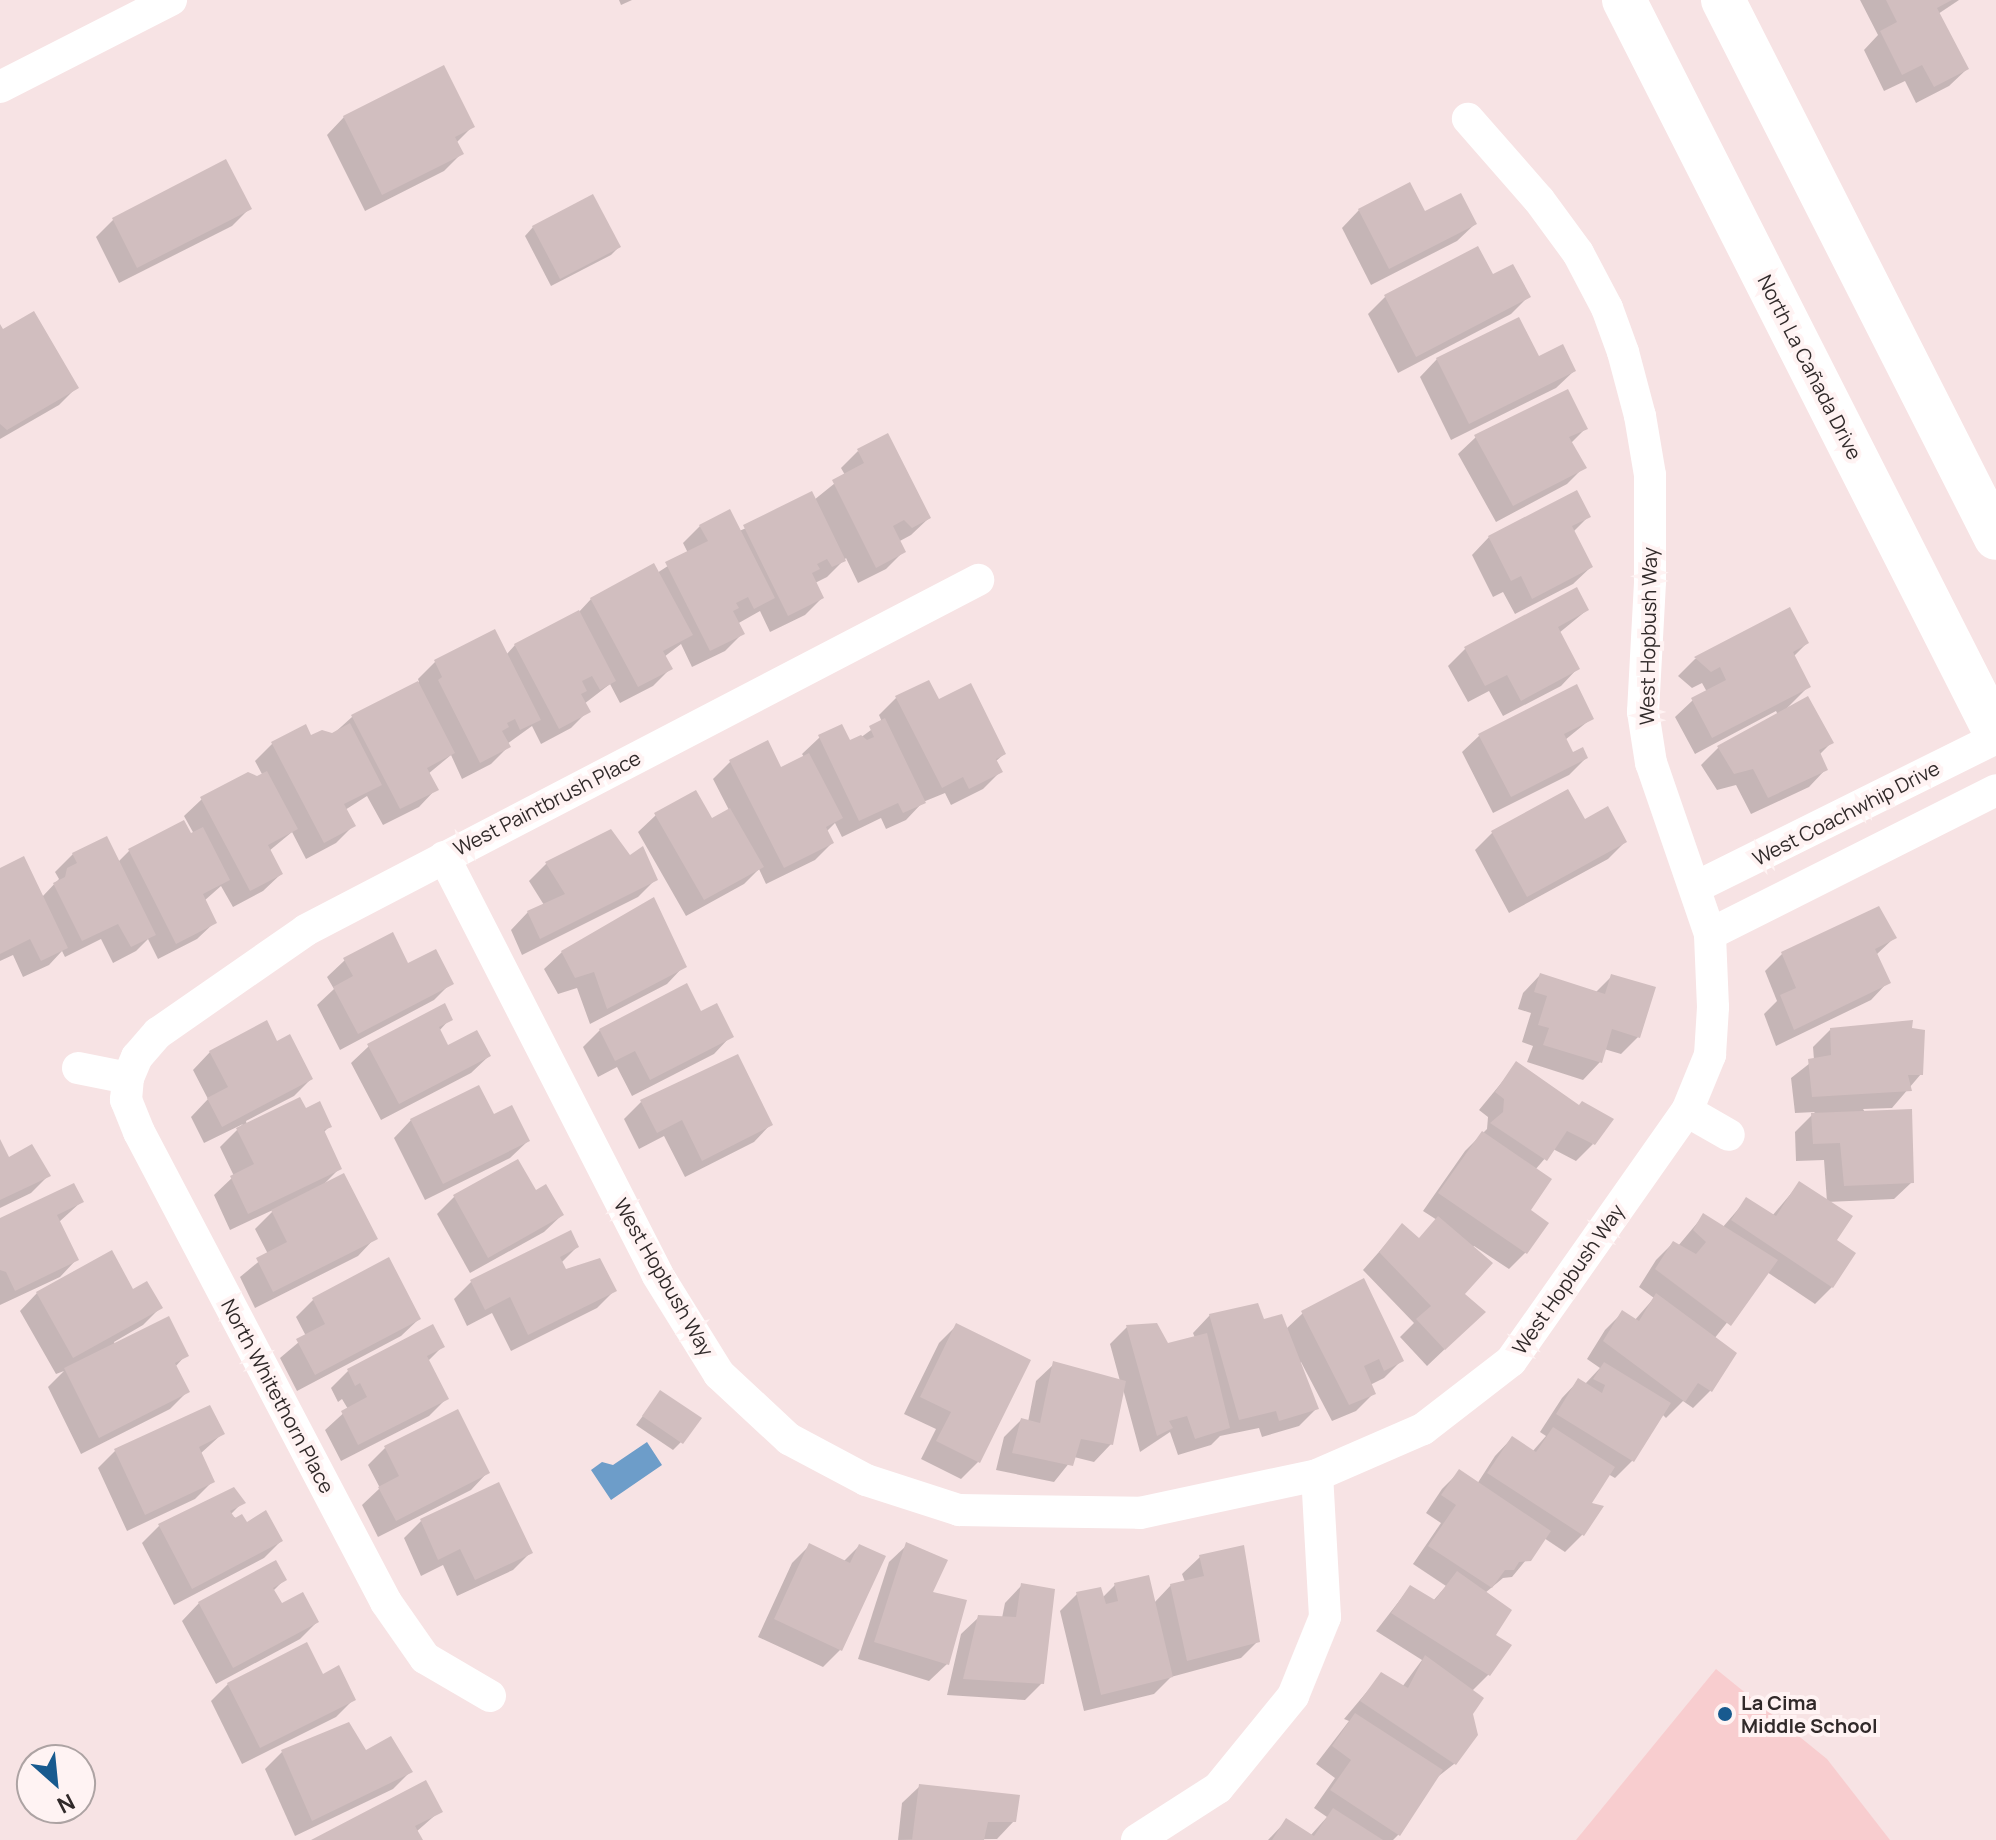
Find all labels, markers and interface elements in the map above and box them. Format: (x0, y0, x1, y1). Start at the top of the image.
street label: North La Cañada Drive (1753, 271, 1867, 463)
street label: West Hopbush Way (1634, 547, 1662, 725)
street label: West Paintbrush Place (450, 745, 644, 861)
street label: West Coachwhip Drive (1749, 755, 1943, 871)
street label: West Hopbush Way (609, 1194, 719, 1360)
street label: West Hopbush Way (1507, 1199, 1629, 1359)
street label: North Whitethorn Place (217, 1295, 339, 1497)
place label: La Cima Middle School (1741, 1690, 1878, 1737)
marker: La Cima Middle School (1716, 1705, 1734, 1723)
north arrow (16, 1744, 96, 1824)
text: N (52, 1787, 80, 1821)

